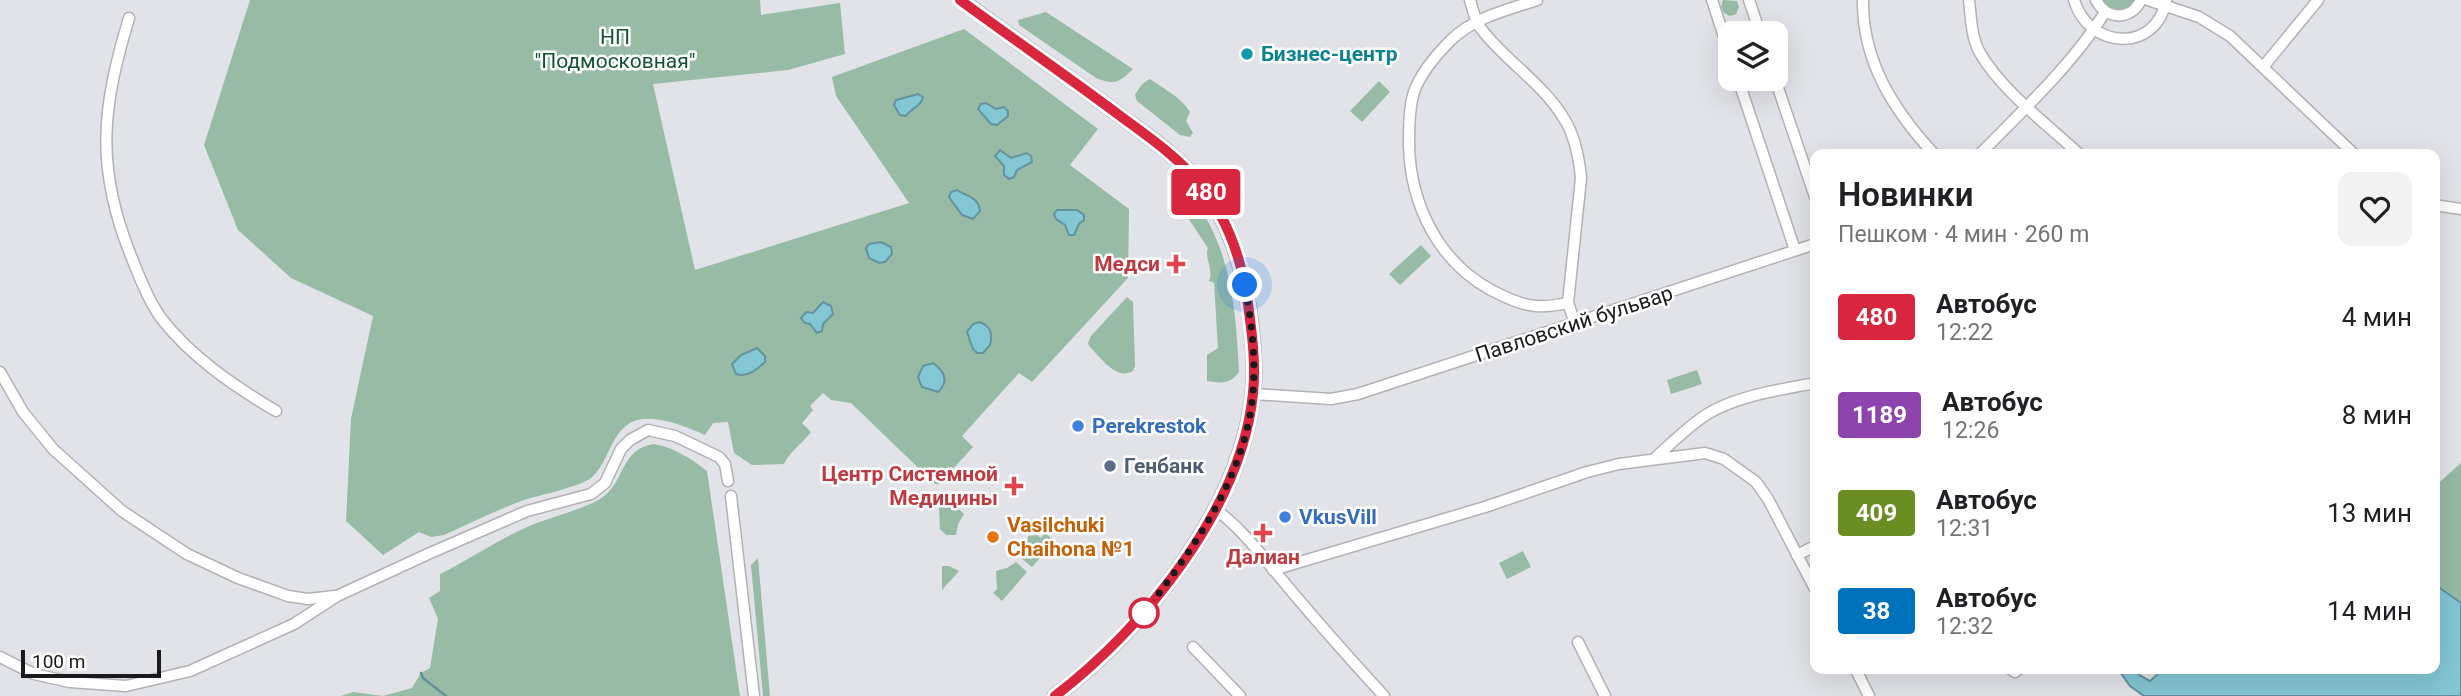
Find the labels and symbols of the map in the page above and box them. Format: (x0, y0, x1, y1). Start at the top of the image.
park label: НП "Подмосковная" (534, 25, 696, 73)
place label: Бизнес-центр (1261, 42, 1398, 66)
marker: Бизнес-центр (1239, 46, 1255, 62)
line badge: 480 (1166, 169, 1246, 215)
place label: Медси (1094, 252, 1160, 276)
marker: Медси (1166, 254, 1186, 274)
your location (1227, 267, 1262, 302)
street label: Павловский бульвар (1472, 281, 1676, 367)
place label: Perekrestok (1092, 414, 1207, 438)
marker: Perekrestok (1070, 418, 1086, 434)
place label: Генбанк (1124, 454, 1204, 478)
marker: Генбанк (1102, 458, 1118, 474)
place label: Центр Системной Медицины (822, 462, 998, 510)
marker: Центр Системной Медицины (1004, 476, 1024, 496)
place label: VkusVill (1299, 505, 1377, 529)
marker: VkusVill (1277, 509, 1293, 525)
place label: Vasilchuki Chaihona №1 (1007, 513, 1134, 561)
marker: Далиан (1255, 525, 1271, 541)
marker: Vasilchuki Chaihona №1 (985, 529, 1001, 545)
place label: Далиан (1226, 545, 1300, 569)
unlabelled marker (1129, 598, 1159, 628)
scale bar (21, 647, 161, 679)

